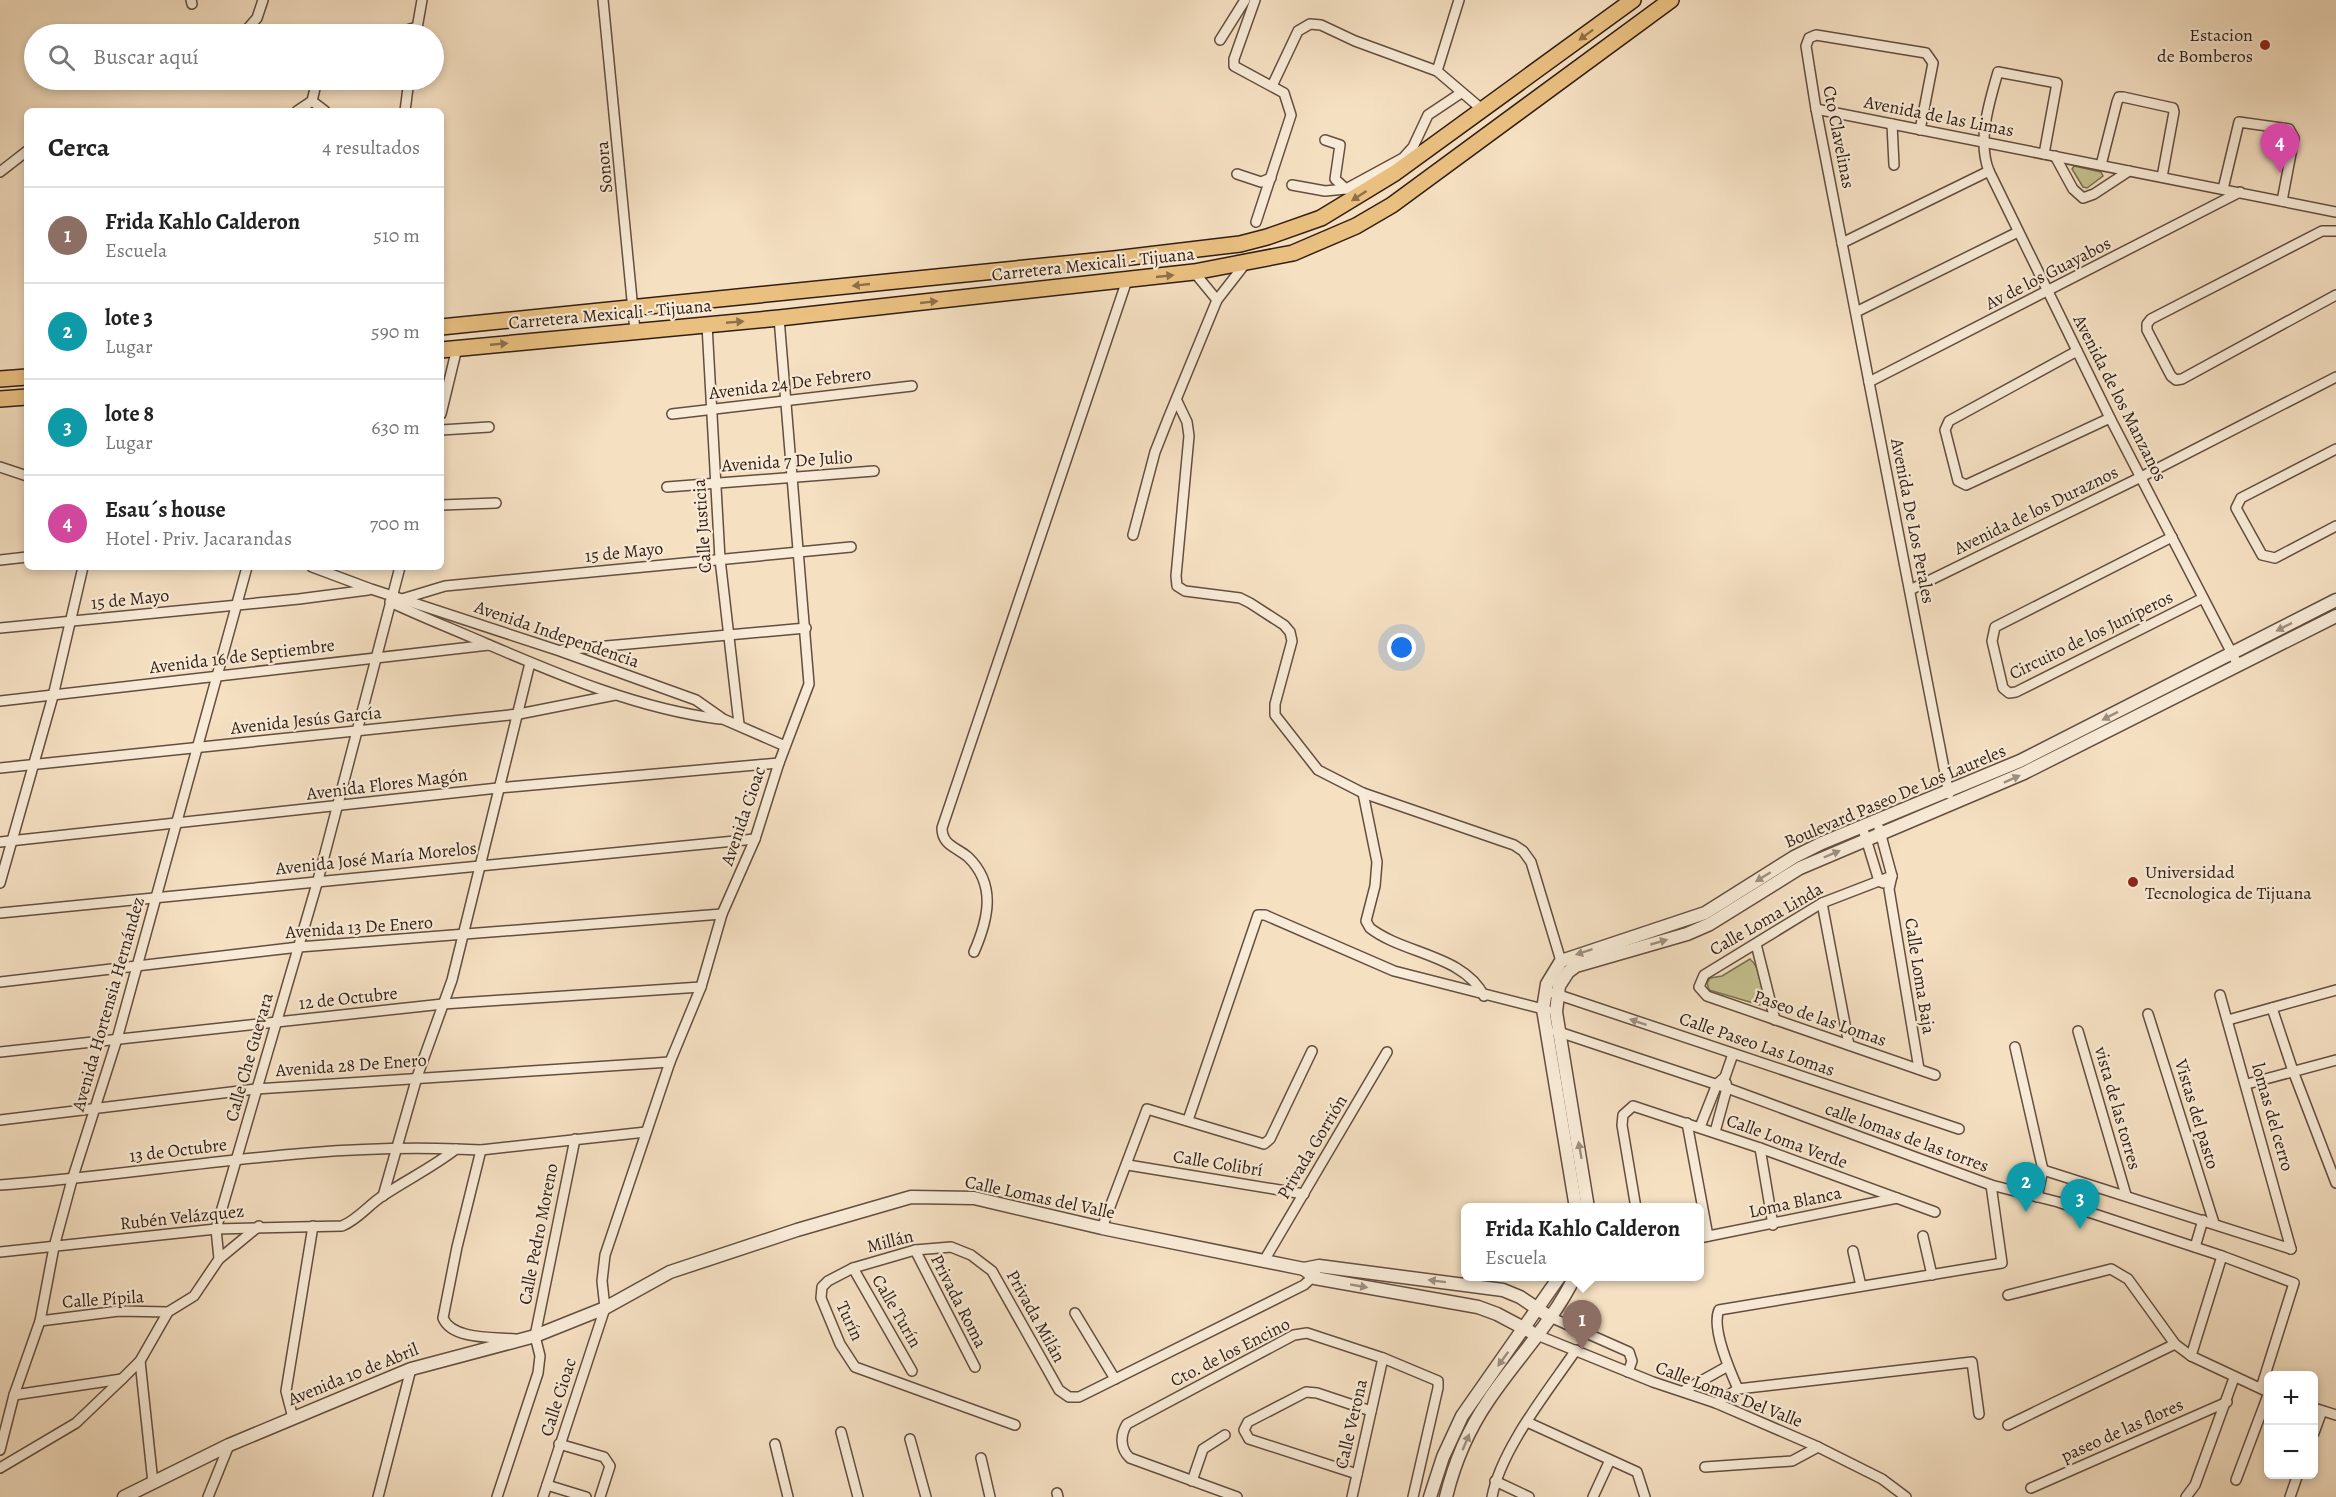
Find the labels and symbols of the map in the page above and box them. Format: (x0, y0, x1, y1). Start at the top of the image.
place label: Estacion de Bomberos (2157, 23, 2253, 68)
one-way arrow (1579, 29, 1595, 41)
marker: Estacion de Bomberos (2258, 38, 2272, 52)
street label: Cto Clavelinas (1817, 84, 1861, 190)
street label: Avenida de las Limas (1861, 90, 2016, 142)
pin: 4 (2260, 124, 2300, 173)
street label: Sonora (590, 139, 618, 194)
one-way arrow (1350, 191, 1367, 202)
street label: Av de los Guayabos (1980, 231, 2115, 315)
street label: Carretera Mexicali - Tijuana (990, 241, 1196, 287)
one-way arrow (1155, 271, 1174, 281)
one-way arrow (851, 280, 870, 290)
street label: Carretera Mexicali - Tijuana (507, 293, 713, 335)
one-way arrow (920, 297, 939, 307)
street label: Avenida de los Manzanos (2067, 310, 2172, 485)
one-way arrow (726, 317, 745, 327)
one-way arrow (490, 339, 509, 349)
street label: Avenida 24 De Febrero (707, 361, 872, 405)
street label: Avenida De Los Perales (1885, 435, 1941, 606)
street label: Avenida 7 De Julio (720, 444, 853, 478)
street label: Avenida de los Duraznos (1949, 460, 2122, 561)
street label: Calle Justicia (687, 477, 717, 574)
street label: 15 de Mayo (584, 536, 664, 568)
street label: 15 de Mayo (90, 583, 170, 615)
street label: Circuito de los Juníperos (2005, 585, 2177, 685)
street label: Avenida Independencia (471, 594, 643, 674)
one-way arrow (2275, 622, 2292, 632)
street label: Avenida 16 de Septiembre (147, 633, 336, 679)
your location (1387, 633, 1416, 662)
street label: Avenida Jesús García (228, 700, 383, 740)
one-way arrow (2102, 711, 2119, 721)
street label: Boulevard Paseo De Los Laureles (1781, 738, 2009, 854)
street label: Avenida Flores Magón (304, 762, 469, 806)
street label: Avenida Cioac (714, 763, 771, 870)
one-way arrow (2003, 774, 2020, 783)
street label: Avenida José María Morelos (273, 836, 478, 881)
one-way arrow (1823, 849, 1840, 858)
place label: Universidad Tecnologica de Tijuana (2145, 860, 2312, 905)
one-way arrow (1754, 872, 1771, 883)
marker: Universidad Tecnologica de Tijuana (2126, 875, 2140, 889)
street label: Calle Loma Linda (1705, 877, 1828, 961)
street label: Avenida Hortensia Hernández (66, 894, 150, 1115)
street label: Avenida 13 De Enero (283, 910, 434, 944)
street label: Calle Loma Baja (1899, 916, 1941, 1036)
one-way arrow (1650, 937, 1668, 946)
one-way arrow (1575, 948, 1593, 957)
street label: 12 de Octubre (297, 981, 399, 1015)
street label: Paseo de las Lomas (1750, 984, 1890, 1052)
street label: Calle Che Guevara (219, 989, 279, 1124)
street label: Calle Paseo Las Lomas (1676, 1006, 1838, 1082)
one-way arrow (1629, 1016, 1647, 1026)
street label: vista de las torres (2089, 1043, 2147, 1172)
street label: Avenida 28 De Enero (274, 1048, 427, 1082)
street label: Vistas del pasto (2169, 1055, 2225, 1172)
street label: lomas del cerro (2246, 1060, 2300, 1174)
street label: Privada Gorrión (1271, 1090, 1353, 1204)
street label: calle lomas de las torres (1822, 1096, 1992, 1178)
street label: Calle Loma Verde (1723, 1108, 1851, 1174)
street label: 13 de Octubre (128, 1132, 228, 1168)
one-way arrow (1575, 1140, 1584, 1159)
street label: Calle Colibrí (1171, 1144, 1265, 1182)
street label: Calle Pedro Moreno (513, 1161, 563, 1307)
pin: 2 (2006, 1162, 2046, 1212)
street label: Calle Lomas del Valle (963, 1169, 1117, 1225)
street label: Loma Blanca (1746, 1180, 1844, 1224)
pin: 3 (2060, 1180, 2100, 1229)
street label: Rubén Velázquez (119, 1199, 245, 1235)
street label: Millán (864, 1224, 916, 1258)
street label: Privada Roma (925, 1250, 993, 1353)
street label: Privada Milán (1001, 1265, 1071, 1367)
street label: Calle Turín (866, 1270, 928, 1352)
one-way arrow (1427, 1276, 1446, 1286)
one-way arrow (1350, 1282, 1369, 1291)
street label: Calle Pípila (61, 1284, 145, 1314)
street label: Turín (830, 1297, 870, 1345)
pin: 1 (1562, 1300, 1602, 1350)
street label: Cto. de los Encino (1166, 1312, 1294, 1392)
street label: Avenida 10 de Abril (283, 1337, 422, 1411)
one-way arrow (1497, 1350, 1509, 1366)
street label: Calle Cioac (534, 1355, 582, 1439)
street label: Calle Lomas Del Valle (1652, 1355, 1806, 1433)
street label: Calle Verona (1329, 1376, 1373, 1471)
street label: paseo de las flores (2057, 1392, 2187, 1468)
one-way arrow (1461, 1433, 1471, 1451)

